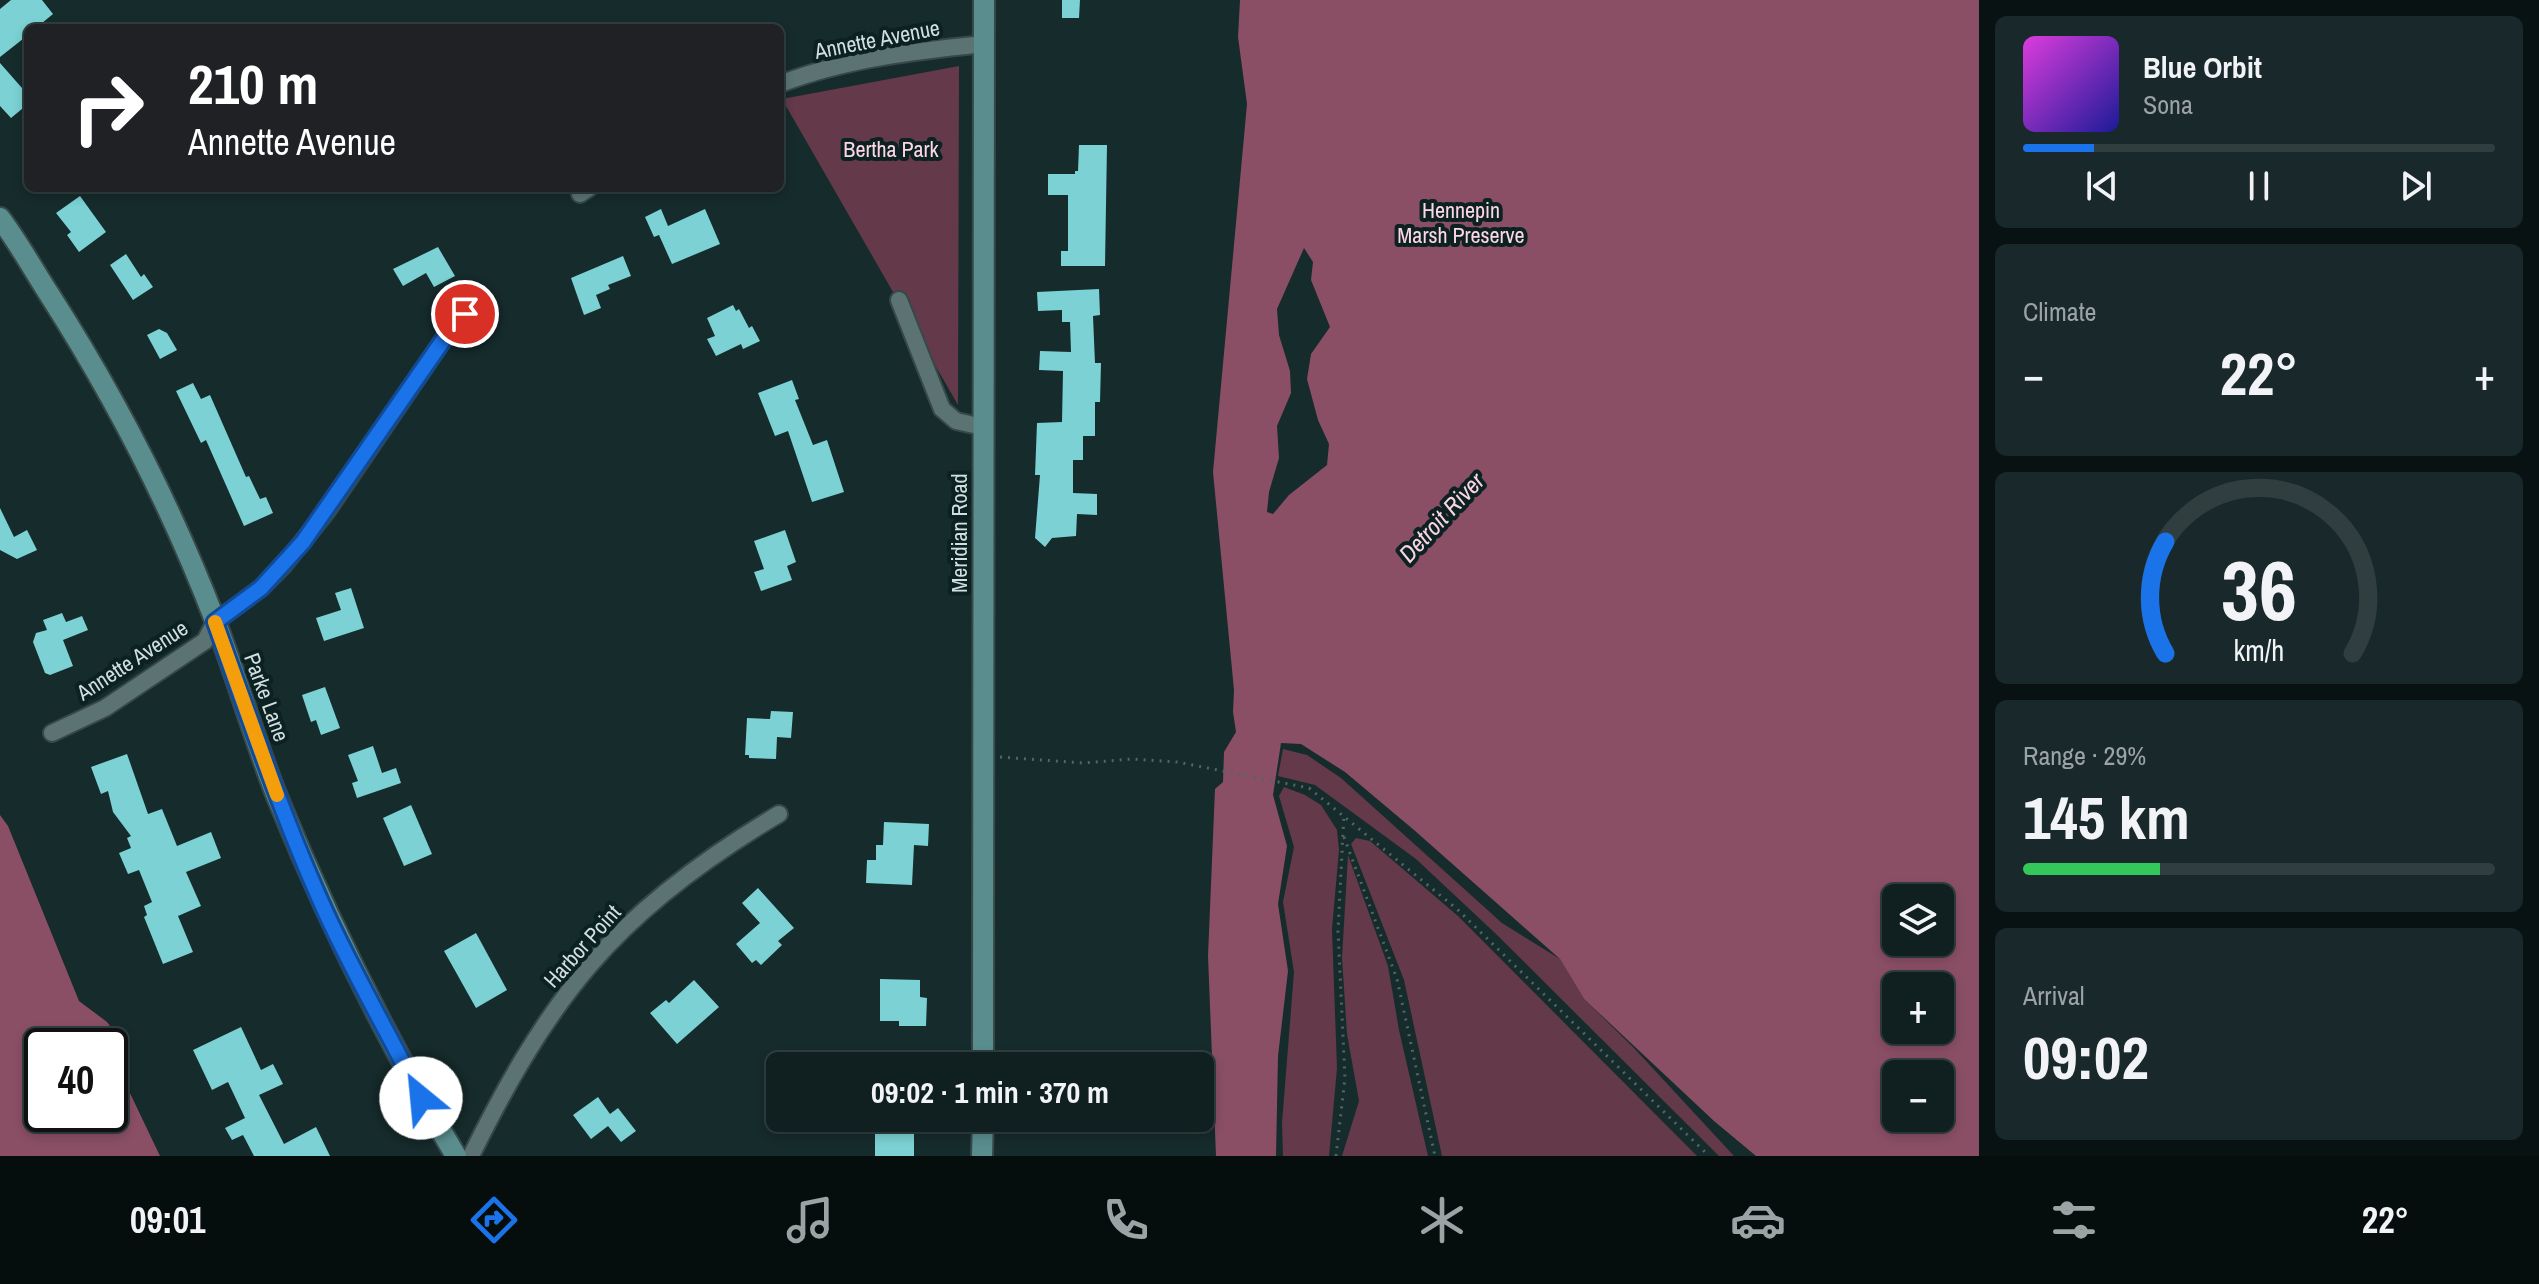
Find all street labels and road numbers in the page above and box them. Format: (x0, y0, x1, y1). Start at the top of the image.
street label: Annette Avenue (811, 12, 942, 66)
street label: Meridian Road (944, 473, 974, 593)
street label: Annette Avenue (70, 613, 193, 708)
street label: Parke Lane (237, 649, 297, 745)
street label: Harbor Point (537, 898, 627, 994)

